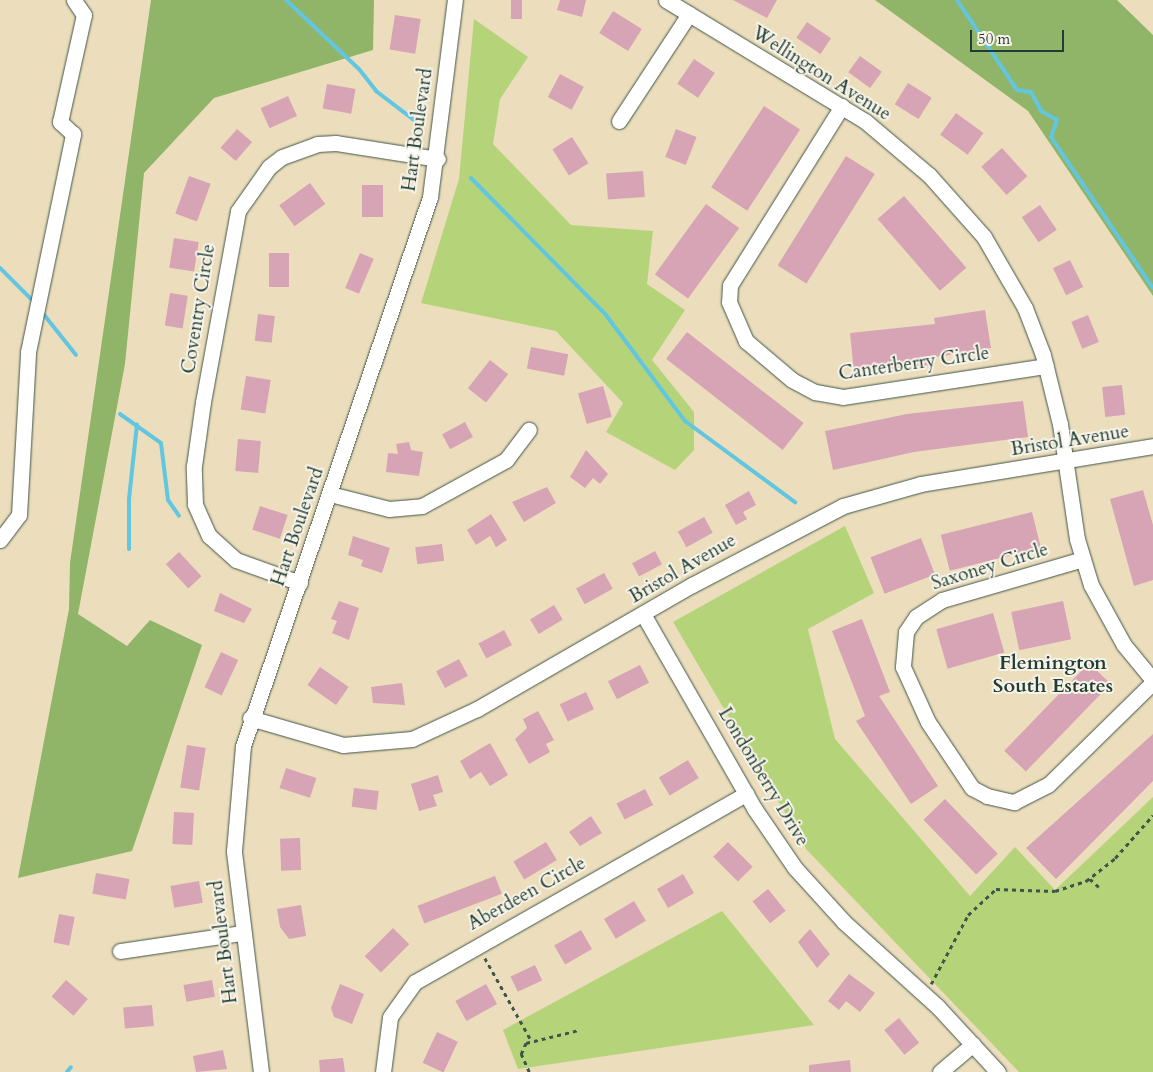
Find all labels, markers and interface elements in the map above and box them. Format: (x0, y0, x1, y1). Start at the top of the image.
scale bar (973, 20, 1067, 52)
street label: Wellington Avenue (747, 22, 895, 126)
text: 50 m (978, 29, 1010, 49)
street label: Hart Boulevard (398, 67, 438, 193)
street label: Coventry Circle (178, 243, 220, 375)
street label: Canterberry Circle (837, 342, 991, 386)
street label: Bristol Avenue (1009, 420, 1131, 462)
street label: Hart Boulevard (267, 465, 329, 589)
street label: Bristol Avenue (626, 529, 740, 609)
street label: Saxoney Circle (929, 538, 1051, 596)
district label: Flemington South Estates (993, 651, 1113, 698)
street label: Londonberry Drive (713, 704, 813, 850)
street label: Aberdeen Circle (464, 852, 590, 936)
street label: Hart Boulevard (205, 879, 243, 1005)

